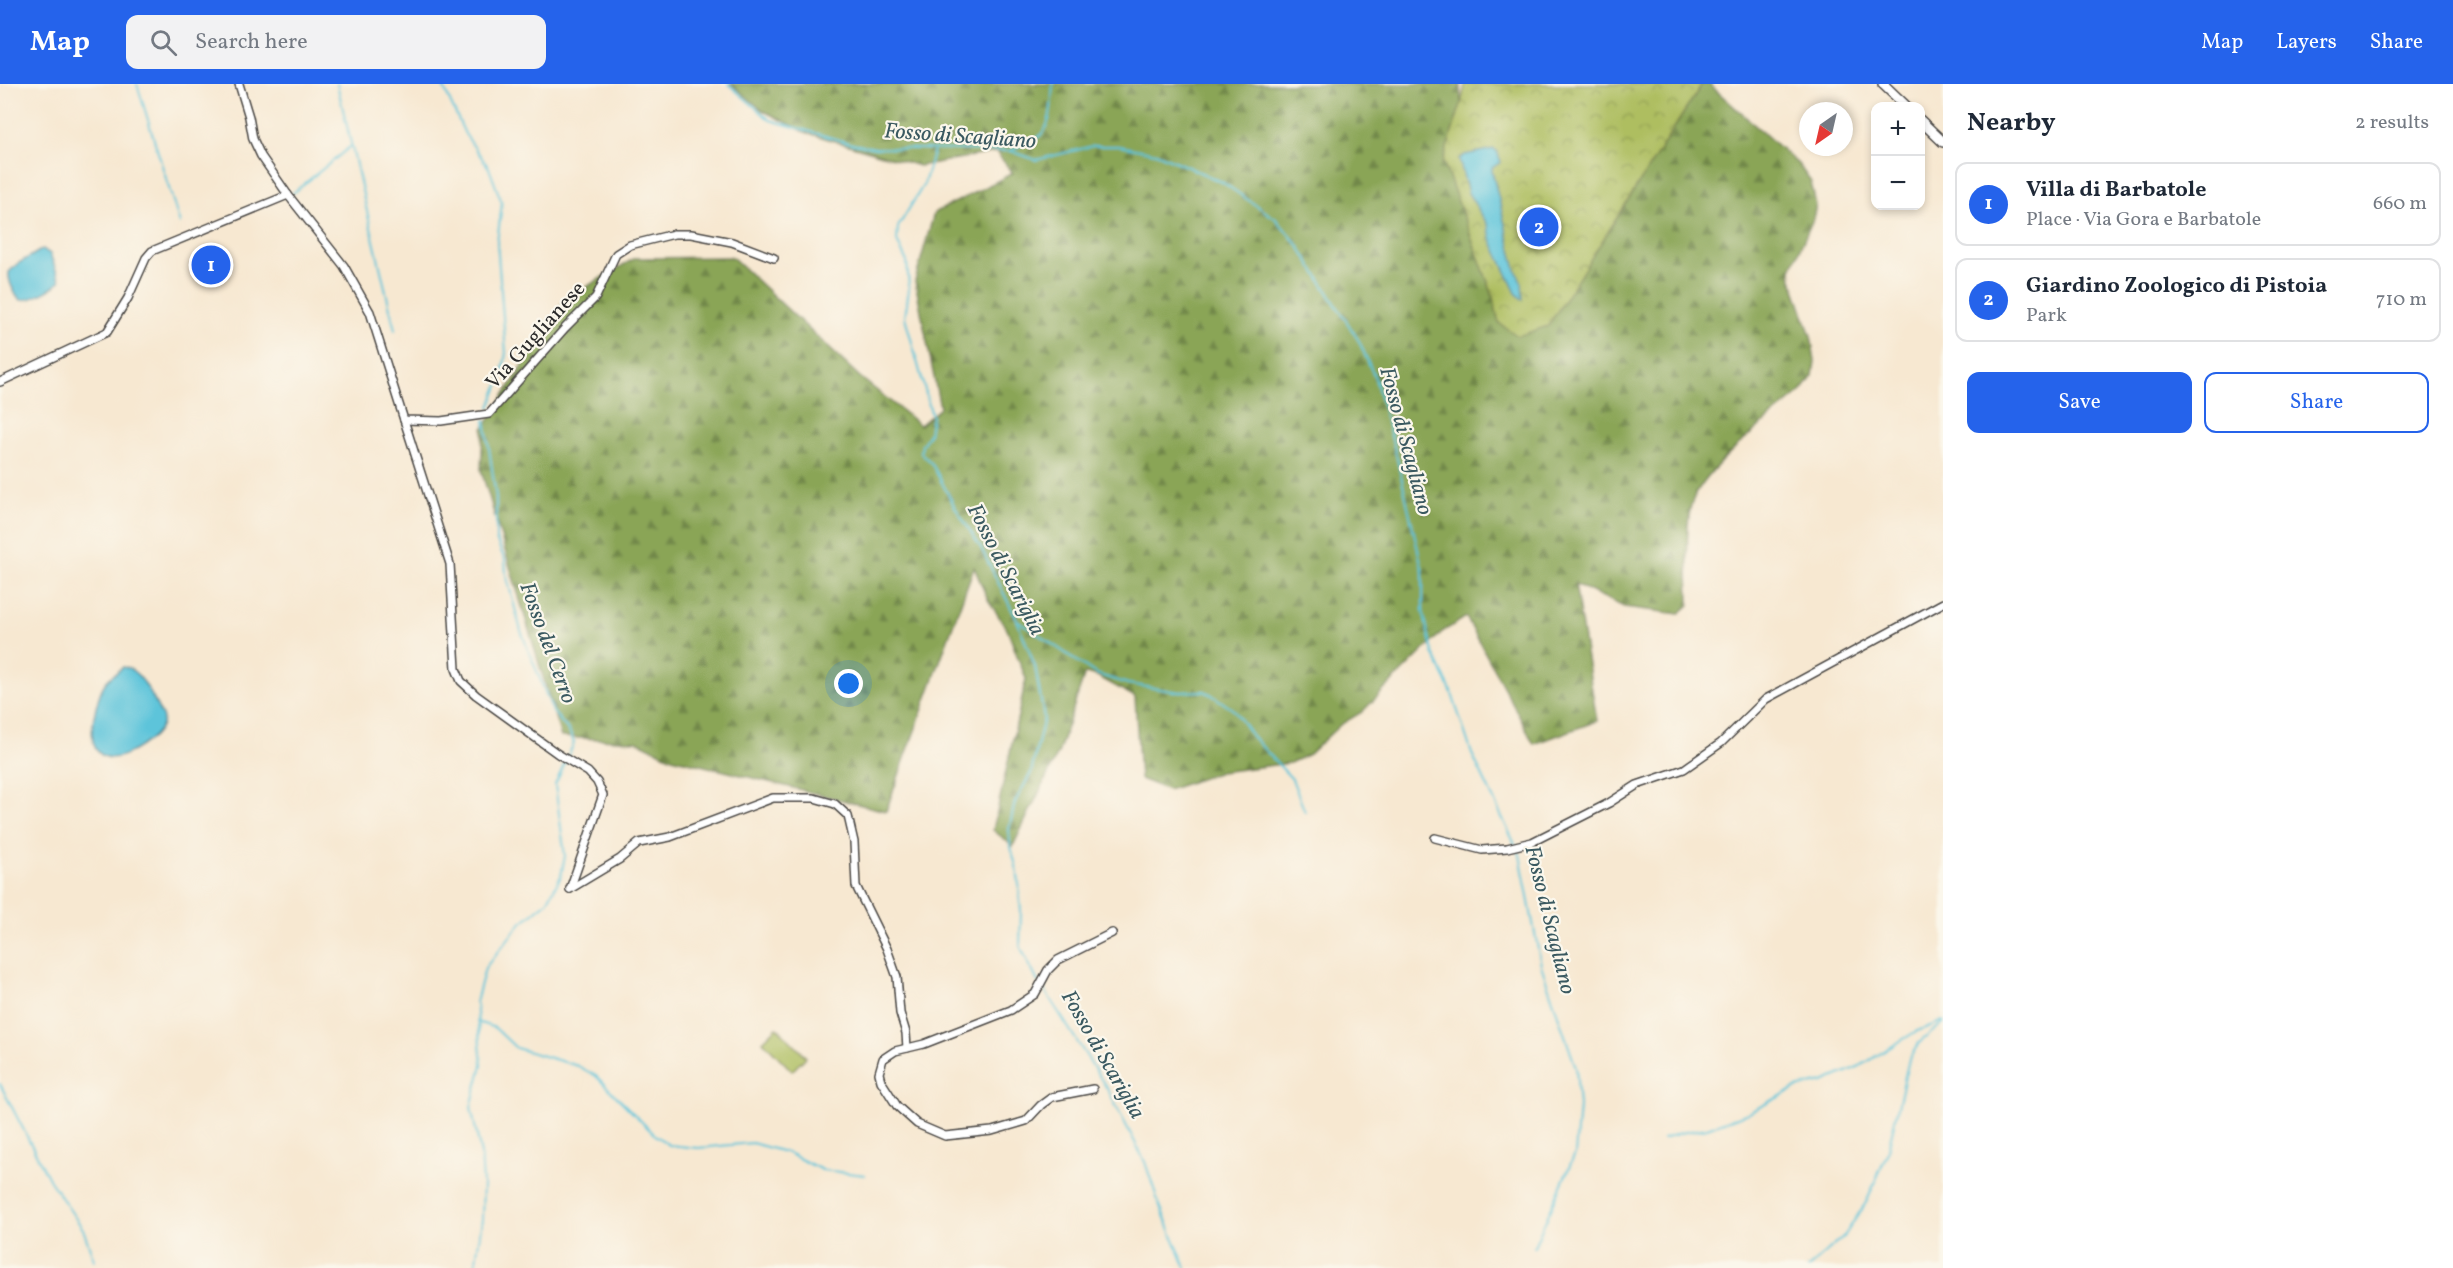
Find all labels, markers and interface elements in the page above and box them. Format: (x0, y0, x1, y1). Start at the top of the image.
search box (126, 15, 546, 69)
text: Map (30, 23, 90, 62)
icon: search (147, 26, 180, 59)
text: Search here (195, 27, 308, 58)
text: Map (2201, 28, 2243, 57)
text: Layers (2276, 28, 2337, 57)
text: Share (2370, 28, 2423, 57)
north arrow (1799, 102, 1853, 156)
map controls (1871, 102, 1925, 210)
button: + (1871, 102, 1925, 156)
text: Nearby (1967, 105, 2056, 141)
text: 2 results (2355, 109, 2429, 137)
water label: Fosso di Scagliano (883, 116, 1037, 158)
button: − (1871, 156, 1925, 210)
text: Villa di Barbatole (2026, 175, 2207, 206)
text: 1 (1984, 190, 1993, 218)
text: 660 m (2373, 190, 2427, 218)
pin: 2 (1520, 204, 1558, 250)
text: Place · Via Gora e Barbatole (2026, 206, 2261, 234)
pin: 1 (192, 242, 230, 288)
text: Giardino Zoologico di Pistoia (2026, 271, 2327, 302)
street label: Via Guglianese (479, 275, 593, 397)
text: 2 (1983, 286, 1994, 314)
text: 710 m (2376, 286, 2427, 314)
text: Park (2026, 302, 2067, 330)
water label: Fosso di Scagliano (1370, 363, 1440, 519)
button: Save (1967, 372, 2192, 433)
button: Share (2204, 372, 2429, 433)
water label: Fosso di Scariglia (958, 499, 1052, 641)
water label: Fosso del Cerro (511, 578, 583, 708)
your location (834, 669, 863, 698)
water label: Fosso di Scagliano (1516, 842, 1582, 998)
water label: Fosso di Scariglia (1052, 985, 1152, 1125)

